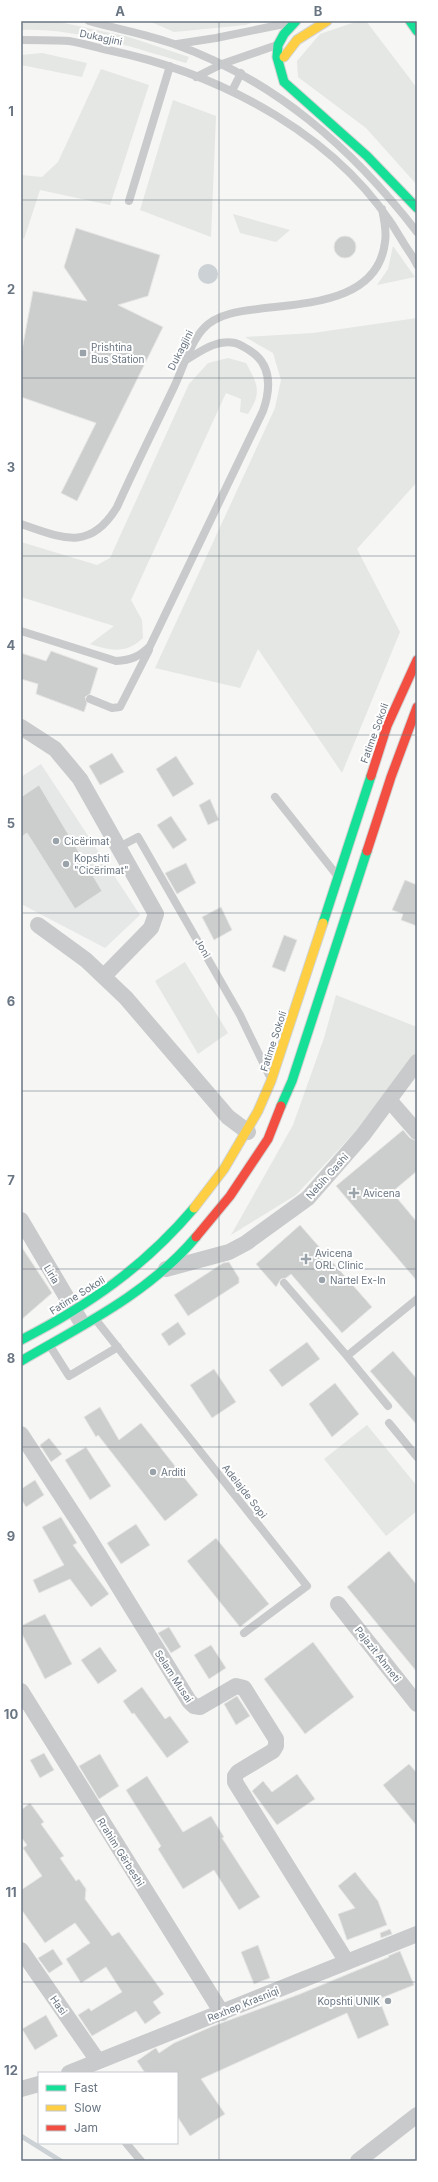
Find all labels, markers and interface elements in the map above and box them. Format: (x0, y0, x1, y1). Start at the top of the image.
text: A (115, 3, 125, 19)
text: B (314, 3, 323, 19)
street label: Dukagjini (78, 27, 124, 47)
text: 1 (8, 103, 14, 119)
text: 2 (7, 281, 15, 297)
street label: Dukagjini (165, 328, 195, 372)
place label: Prishtina Bus Station (91, 341, 145, 365)
marker: Prishtina Bus Station (78, 348, 88, 358)
text: 3 (7, 459, 15, 475)
text: 4 (7, 637, 16, 653)
street label: Fatime Sokoli (358, 701, 390, 765)
text: 5 (7, 815, 15, 831)
place label: Cicërimat (64, 835, 110, 847)
marker: Cicërimat (51, 836, 61, 846)
place label: Kopshti "Cicërimat" (74, 852, 129, 876)
marker: Kopshti "Cicërimat" (61, 859, 71, 869)
street label: Joni (193, 936, 213, 960)
text: 6 (7, 993, 15, 1009)
street label: Fatime Sokoli (258, 1009, 288, 1073)
street label: Nebih Gashi (303, 1151, 351, 1201)
text: 7 (7, 1172, 15, 1188)
marker: Avicena (348, 1187, 360, 1199)
place label: Avicena (363, 1187, 400, 1199)
place label: Avicena ORL Clinic (315, 1247, 364, 1271)
marker: Avicena ORL Clinic (300, 1253, 312, 1265)
street label: Liria (42, 1262, 62, 1286)
street label: Fatime Sokoli (47, 1273, 107, 1317)
place label: Nartel Ex-In (330, 1274, 386, 1286)
marker: Nartel Ex-In (317, 1275, 327, 1285)
text: 8 (7, 1350, 15, 1366)
street label: Adelajde Sopi (220, 1462, 270, 1520)
place label: Arditi (161, 1466, 186, 1478)
marker: Arditi (148, 1467, 158, 1477)
text: 9 (7, 1528, 15, 1544)
street label: Pajazit Ahmeti (353, 1624, 403, 1684)
street label: Selam Musai (153, 1648, 195, 1704)
text: 10 (4, 1706, 18, 1722)
street label: Rrahim Gërbeshi (95, 1816, 147, 1888)
text: 11 (5, 1884, 17, 1900)
street label: Rexhep Krasniqi (205, 1984, 281, 2024)
street label: Hasi (48, 1993, 70, 2017)
place label: Kopshti UNIK (317, 1995, 380, 2007)
marker: Kopshti UNIK (383, 1996, 393, 2006)
text: 12 (4, 2062, 18, 2078)
legend (38, 2072, 178, 2144)
text: Fast (74, 2080, 98, 2095)
text: Slow (74, 2100, 102, 2115)
text: Jam (74, 2120, 98, 2135)

